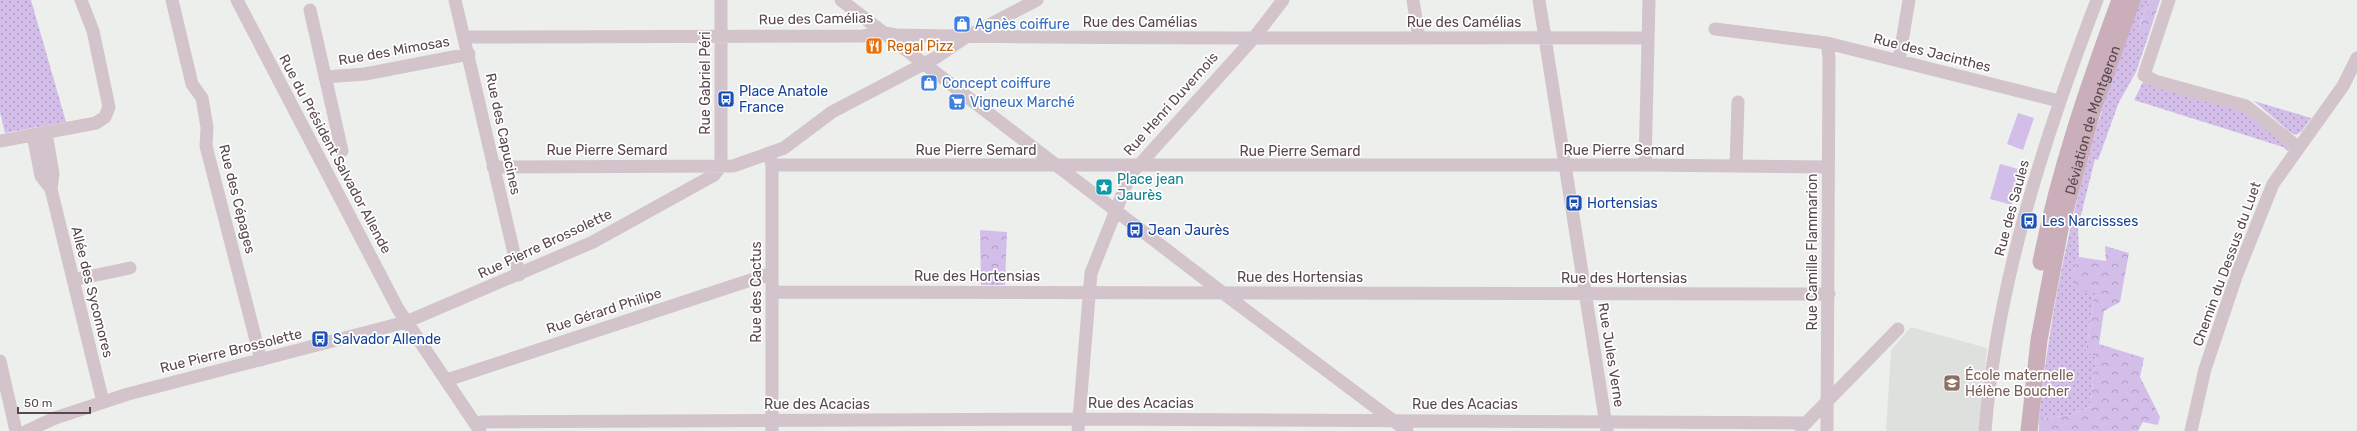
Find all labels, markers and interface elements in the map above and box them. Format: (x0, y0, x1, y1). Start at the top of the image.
street label: Rue des Camélias (759, 10, 873, 28)
shop icon: Agnès coiffure (952, 14, 972, 34)
street label: Rue des Camélias (1083, 14, 1197, 31)
street label: Rue des Camélias (1407, 14, 1521, 31)
place label: Agnès coiffure (975, 16, 1070, 33)
street label: Rue des Jacinthes (1871, 30, 1993, 76)
street label: Rue Gabriel Péri (697, 31, 714, 135)
street label: Rue des Mimosas (337, 33, 451, 69)
restaurant icon: Regal Pizz (864, 36, 884, 56)
place label: Regal Pizz (887, 38, 953, 55)
street label: Déviation de Montgeron (2061, 43, 2124, 197)
street label: Rue Henri Duvernois (1120, 49, 1222, 159)
street label: Rue du Président Salvador Allende (275, 51, 395, 257)
street label: Rue des Capucines (482, 72, 524, 196)
shop icon: Concept coiffure (919, 73, 939, 93)
place label: Concept coiffure (942, 75, 1051, 92)
place label: Place Anatole France (739, 83, 828, 116)
bus stop icon: Place Anatole France (716, 89, 736, 109)
supermarket icon: Vigneux Marché (947, 92, 967, 112)
place label: Vigneux Marché (970, 94, 1075, 111)
street label: Rue Pierre Semard (546, 142, 668, 159)
street label: Rue Pierre Semard (915, 142, 1037, 159)
street label: Rue Pierre Semard (1563, 142, 1685, 159)
street label: Rue des Cépages (215, 143, 259, 255)
street label: Rue Pierre Semard (1239, 143, 1361, 160)
street label: Rue des Saules (1991, 158, 2033, 258)
place label: Place jean Jaurès (1117, 171, 1184, 204)
street label: Rue Camille Flammarion (1804, 174, 1821, 330)
place icon: Place jean Jaurès (1094, 177, 1114, 197)
street label: Chemin du Dessus du Luet (2189, 179, 2265, 349)
bus stop icon: Hortensias (1564, 193, 1584, 213)
place label: Hortensias (1587, 195, 1658, 212)
street label: Rue Pierre Brossolette (475, 205, 615, 282)
bus stop icon: Les Narcissses (2019, 211, 2039, 231)
place label: Les Narcissses (2042, 213, 2138, 230)
bus stop icon: Jean Jaurès (1125, 220, 1145, 240)
place label: Jean Jaurès (1148, 222, 1230, 239)
street label: Allée des Sycomores (67, 225, 117, 359)
street label: Rue des Cactus (748, 241, 765, 343)
street label: Rue des Hortensias (914, 268, 1040, 285)
street label: Rue des Hortensias (1237, 269, 1363, 286)
street label: Rue des Hortensias (1561, 270, 1687, 287)
street label: Rue Gérard Philipe (544, 284, 664, 338)
street label: Rue Jules Verne (1594, 302, 1628, 409)
street label: Rue Pierre Brossolette (158, 325, 304, 377)
bus stop icon: Salvador Allende (310, 329, 330, 349)
place label: Salvador Allende (333, 331, 441, 348)
place label: École maternelle Hélène Boucher (1965, 366, 2074, 400)
school or university icon: École maternelle Hélène Boucher (1942, 373, 1962, 393)
scale bar (18, 389, 90, 415)
street label: Rue des Acacias (1088, 395, 1194, 412)
text: 50 m (24, 396, 52, 410)
street label: Rue des Acacias (764, 396, 870, 413)
street label: Rue des Acacias (1412, 396, 1518, 413)

